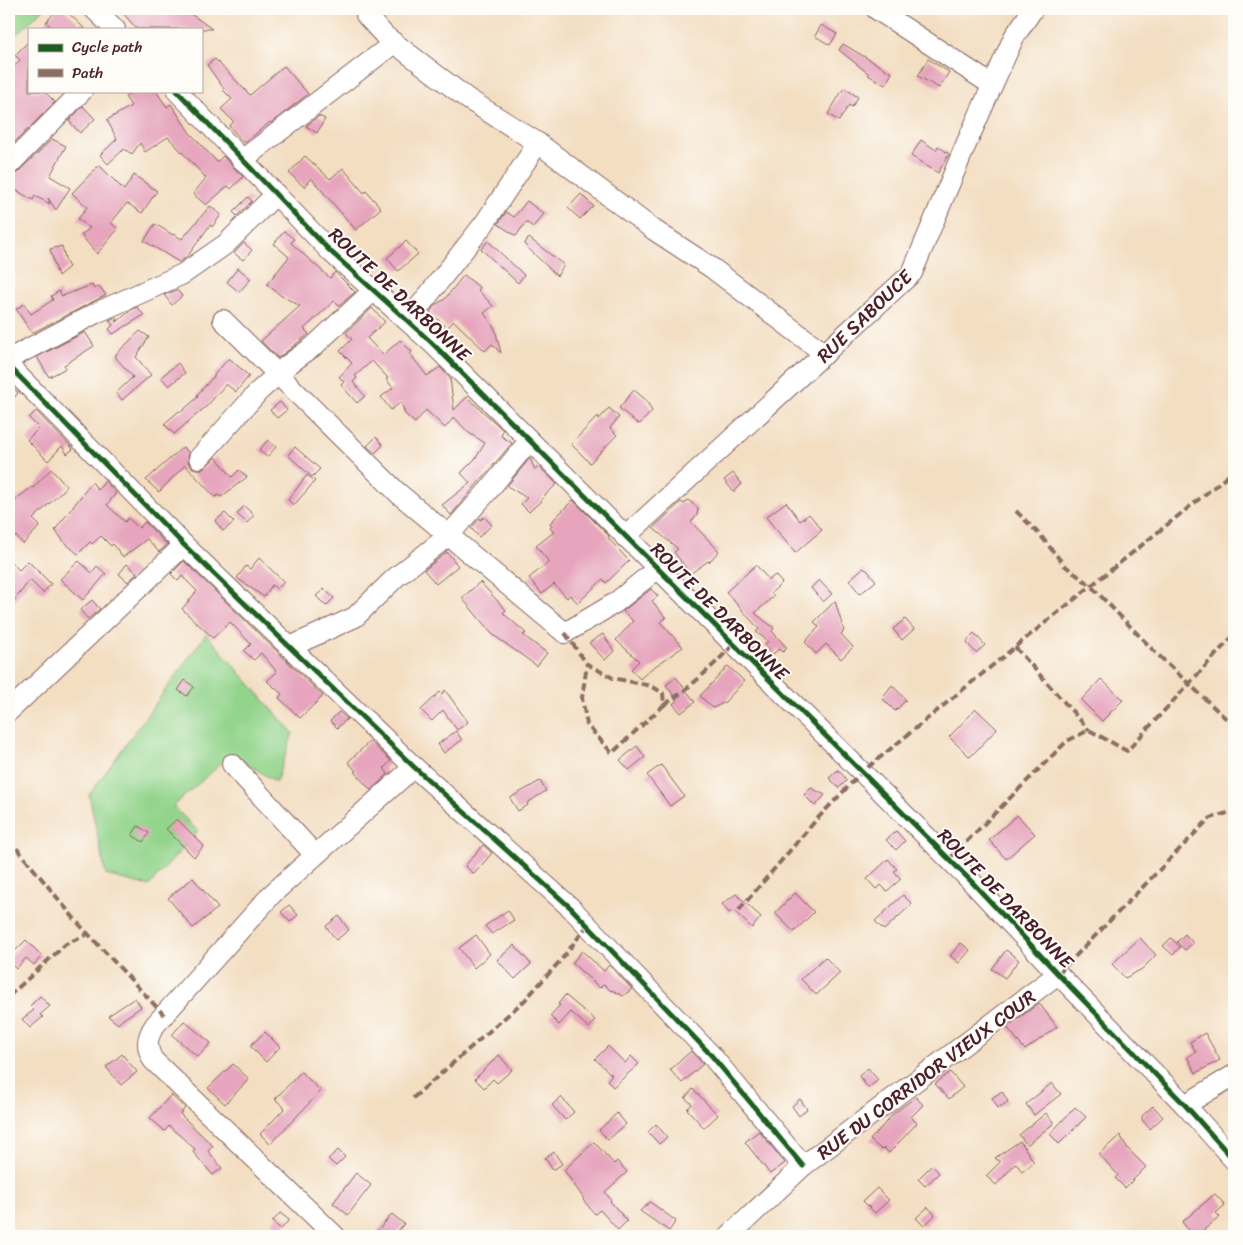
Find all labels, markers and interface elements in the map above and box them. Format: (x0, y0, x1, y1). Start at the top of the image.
legend (28, 28, 202, 92)
text: Cycle path (72, 34, 143, 60)
text: Path (72, 60, 103, 86)
street label: ROUTE DE DARBONNE (321, 219, 480, 371)
street label: RUE SABOUCE (809, 261, 921, 371)
street label: ROUTE DE DARBONNE (642, 534, 798, 690)
street label: ROUTE DE DARBONNE (929, 820, 1083, 978)
street label: RUE DU CORRIDOR VIEUX COUR (809, 981, 1043, 1168)

